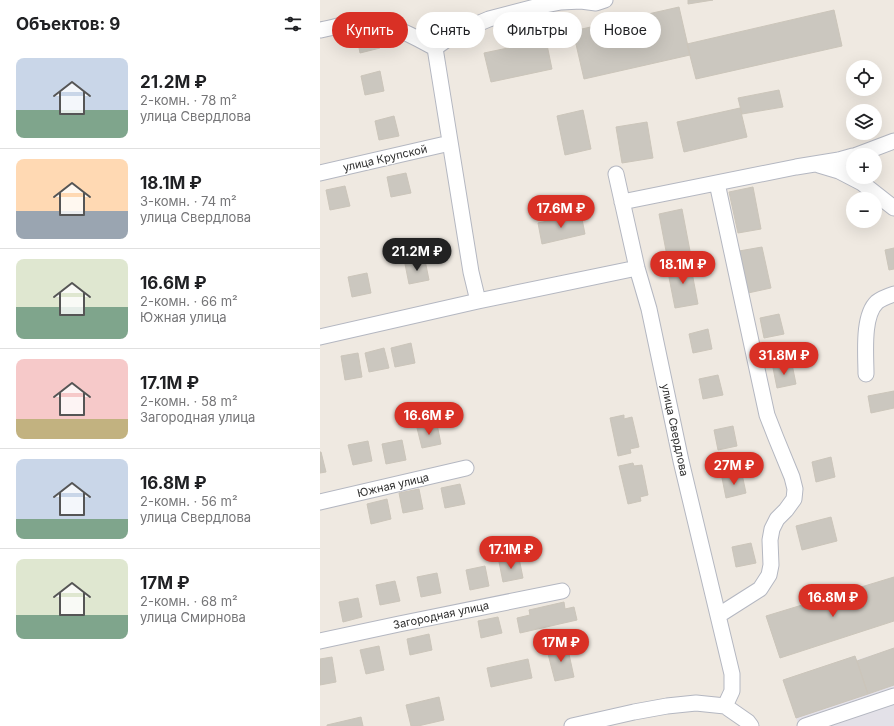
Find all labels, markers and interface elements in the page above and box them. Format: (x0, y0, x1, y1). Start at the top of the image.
chip: Купить (332, 12, 408, 48)
chip: Снять (416, 12, 485, 48)
chip: Фильтры (493, 12, 582, 48)
chip: Новое (590, 12, 661, 48)
icon: filters (282, 13, 304, 35)
text: Объектов: 9 (16, 14, 120, 34)
map controls (846, 60, 882, 228)
button: locate (846, 60, 882, 96)
text: 21.2M ₽ (140, 72, 207, 92)
icon: home (48, 74, 96, 122)
text: 2-комн. · 78 m² (140, 92, 237, 108)
button: layers (846, 104, 882, 140)
text: улица Свердлова (140, 108, 251, 124)
street label: улица Крупской (342, 142, 428, 174)
button: + (846, 148, 882, 184)
text: 18.1M ₽ (140, 173, 202, 193)
icon: home (48, 175, 96, 223)
button: − (846, 192, 882, 228)
text: 3-комн. · 74 m² (140, 193, 237, 209)
pin: 17.6M ₽ (524, 195, 598, 229)
text: 17.6M ₽ (537, 200, 585, 216)
text: улица Свердлова (140, 209, 251, 225)
pin: 21.2M ₽ (380, 238, 454, 272)
text: 21.2M ₽ (391, 243, 443, 259)
pin: 18.1M ₽ (646, 251, 720, 285)
text: 18.1M ₽ (659, 256, 707, 272)
text: 16.6M ₽ (140, 273, 207, 293)
icon: home (48, 275, 96, 323)
text: 2-комн. · 66 m² (140, 293, 238, 309)
text: Южная улица (140, 309, 227, 325)
pin: 31.8M ₽ (747, 342, 821, 376)
text: 31.8M ₽ (758, 347, 810, 363)
text: 17.1M ₽ (140, 373, 199, 393)
icon: home (48, 375, 96, 423)
street label: улица Свердлова (658, 383, 692, 477)
text: 2-комн. · 58 m² (140, 393, 238, 409)
pin: 16.6M ₽ (392, 402, 466, 436)
text: 16.6M ₽ (404, 407, 454, 423)
text: Загородная улица (140, 409, 255, 425)
pin: 27M ₽ (706, 452, 762, 486)
text: 27M ₽ (714, 457, 754, 473)
street label: Южная улица (356, 470, 430, 500)
text: 16.8M ₽ (140, 473, 207, 493)
icon: home (48, 475, 96, 523)
text: 2-комн. · 56 m² (140, 493, 238, 509)
text: улица Свердлова (140, 509, 251, 525)
pin: 17.1M ₽ (474, 536, 548, 570)
text: 17.1M ₽ (488, 541, 534, 557)
text: 17M ₽ (140, 573, 190, 593)
icon: home (48, 575, 96, 623)
pin: 16.8M ₽ (796, 584, 870, 618)
text: 16.8M ₽ (808, 589, 858, 605)
text: 2-комн. · 68 m² (140, 593, 238, 609)
street label: Загородная улица (392, 598, 490, 632)
text: улица Смирнова (140, 609, 246, 625)
pin: 17M ₽ (533, 629, 589, 663)
text: 17M ₽ (542, 634, 580, 650)

